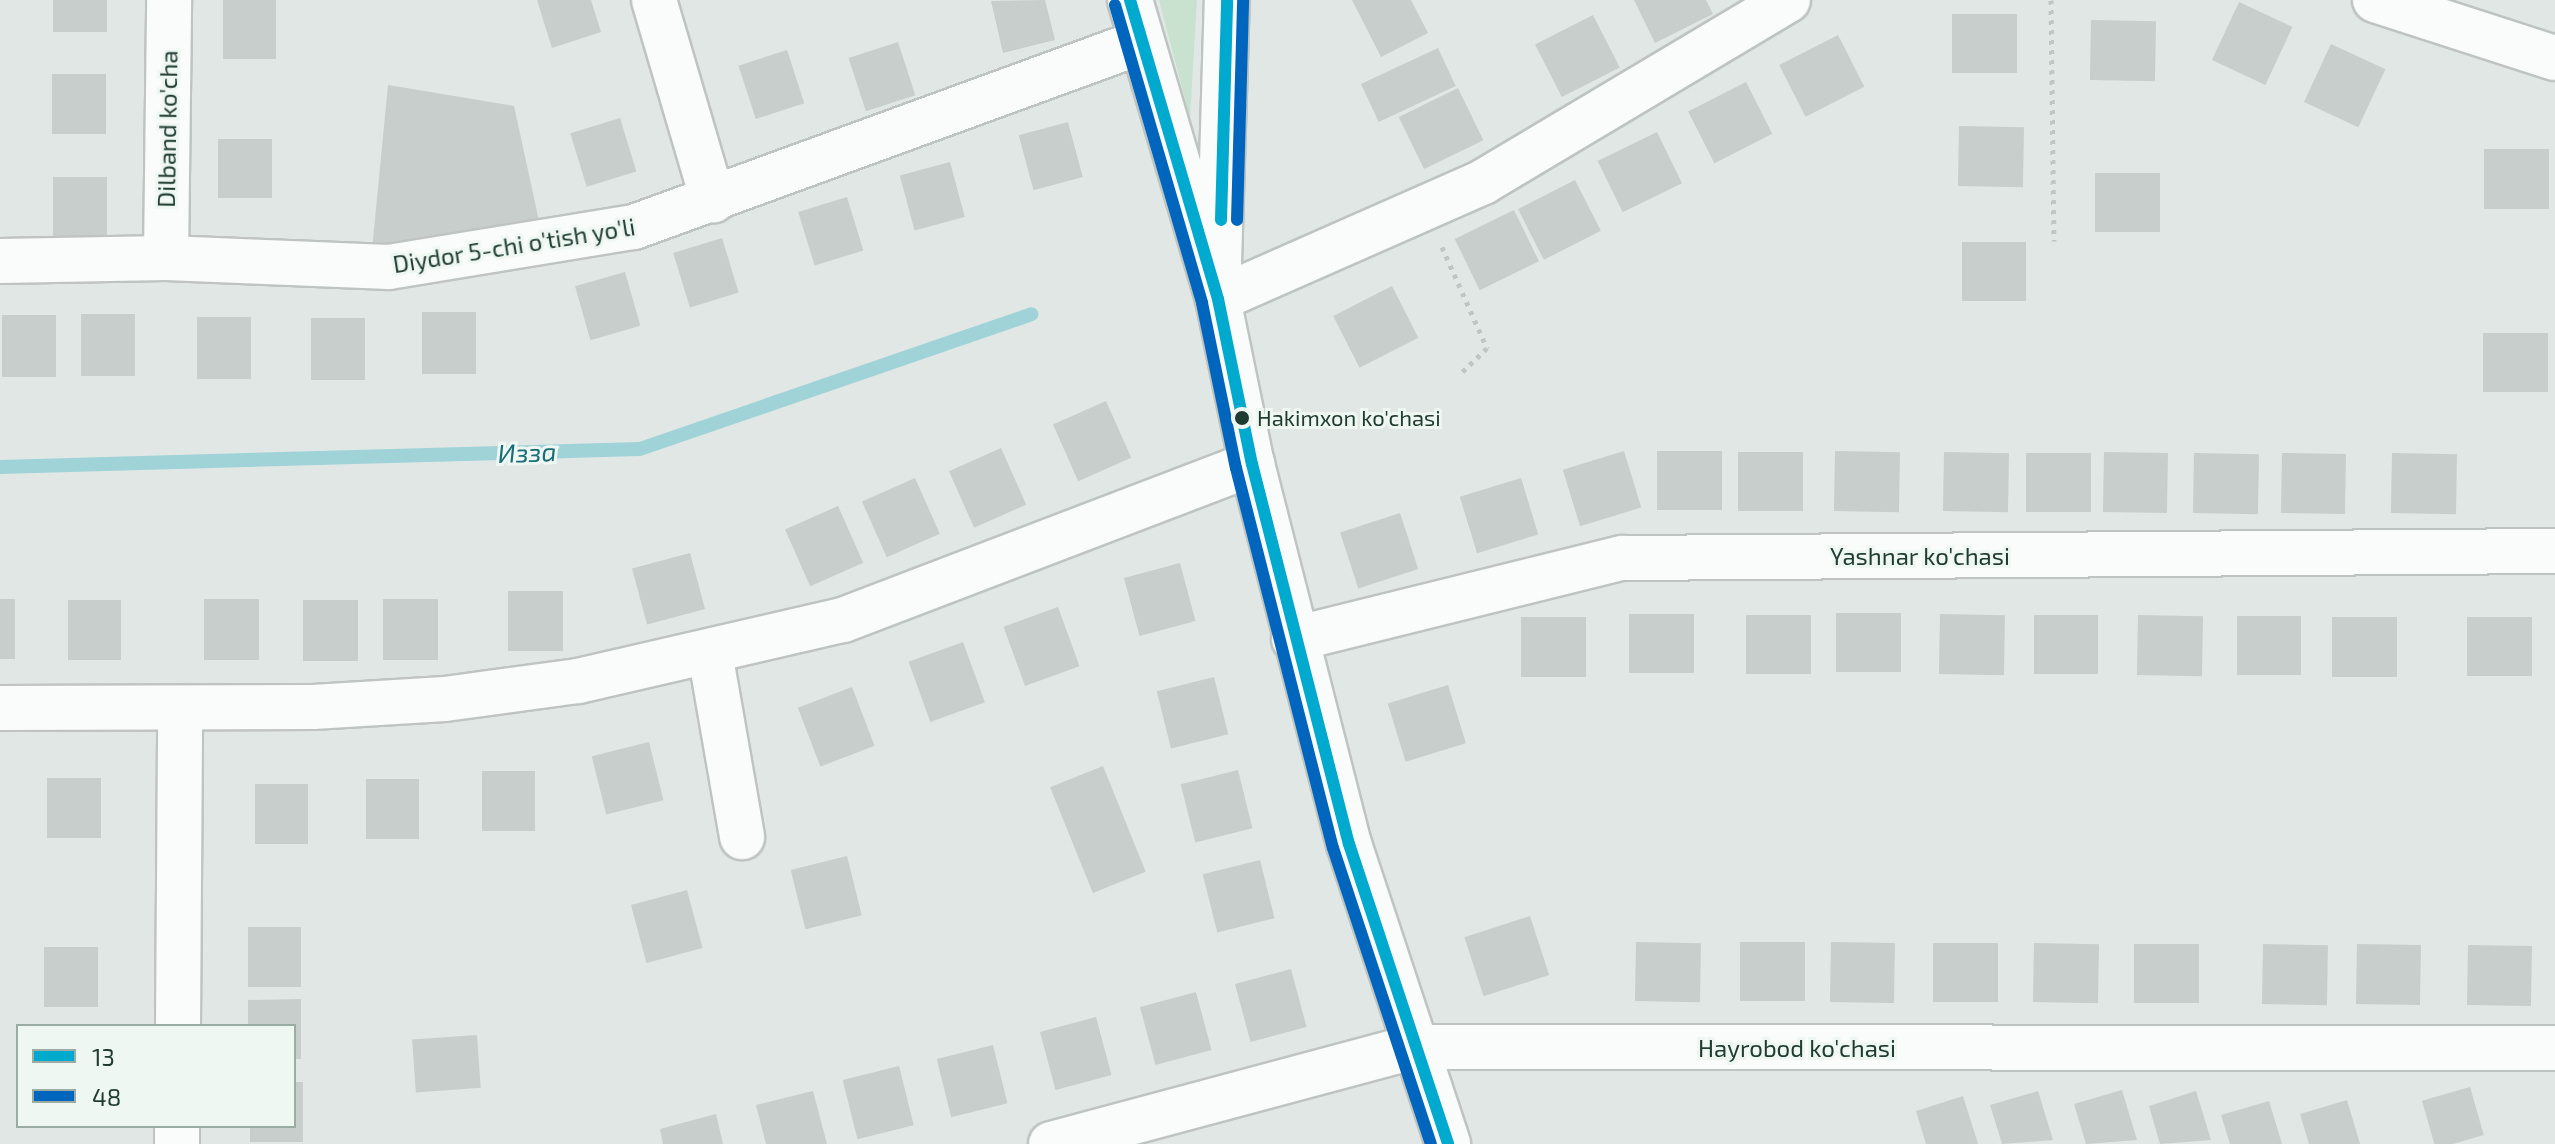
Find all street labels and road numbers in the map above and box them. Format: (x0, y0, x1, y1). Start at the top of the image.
street label: Dilband ko'cha (151, 50, 183, 208)
street label: Diydor 5-chi o'tish yo'li (390, 212, 638, 278)
street label: Yashnar ko'chasi (1830, 542, 2010, 570)
street label: Hayrobod ko'chasi (1698, 1034, 1896, 1062)

